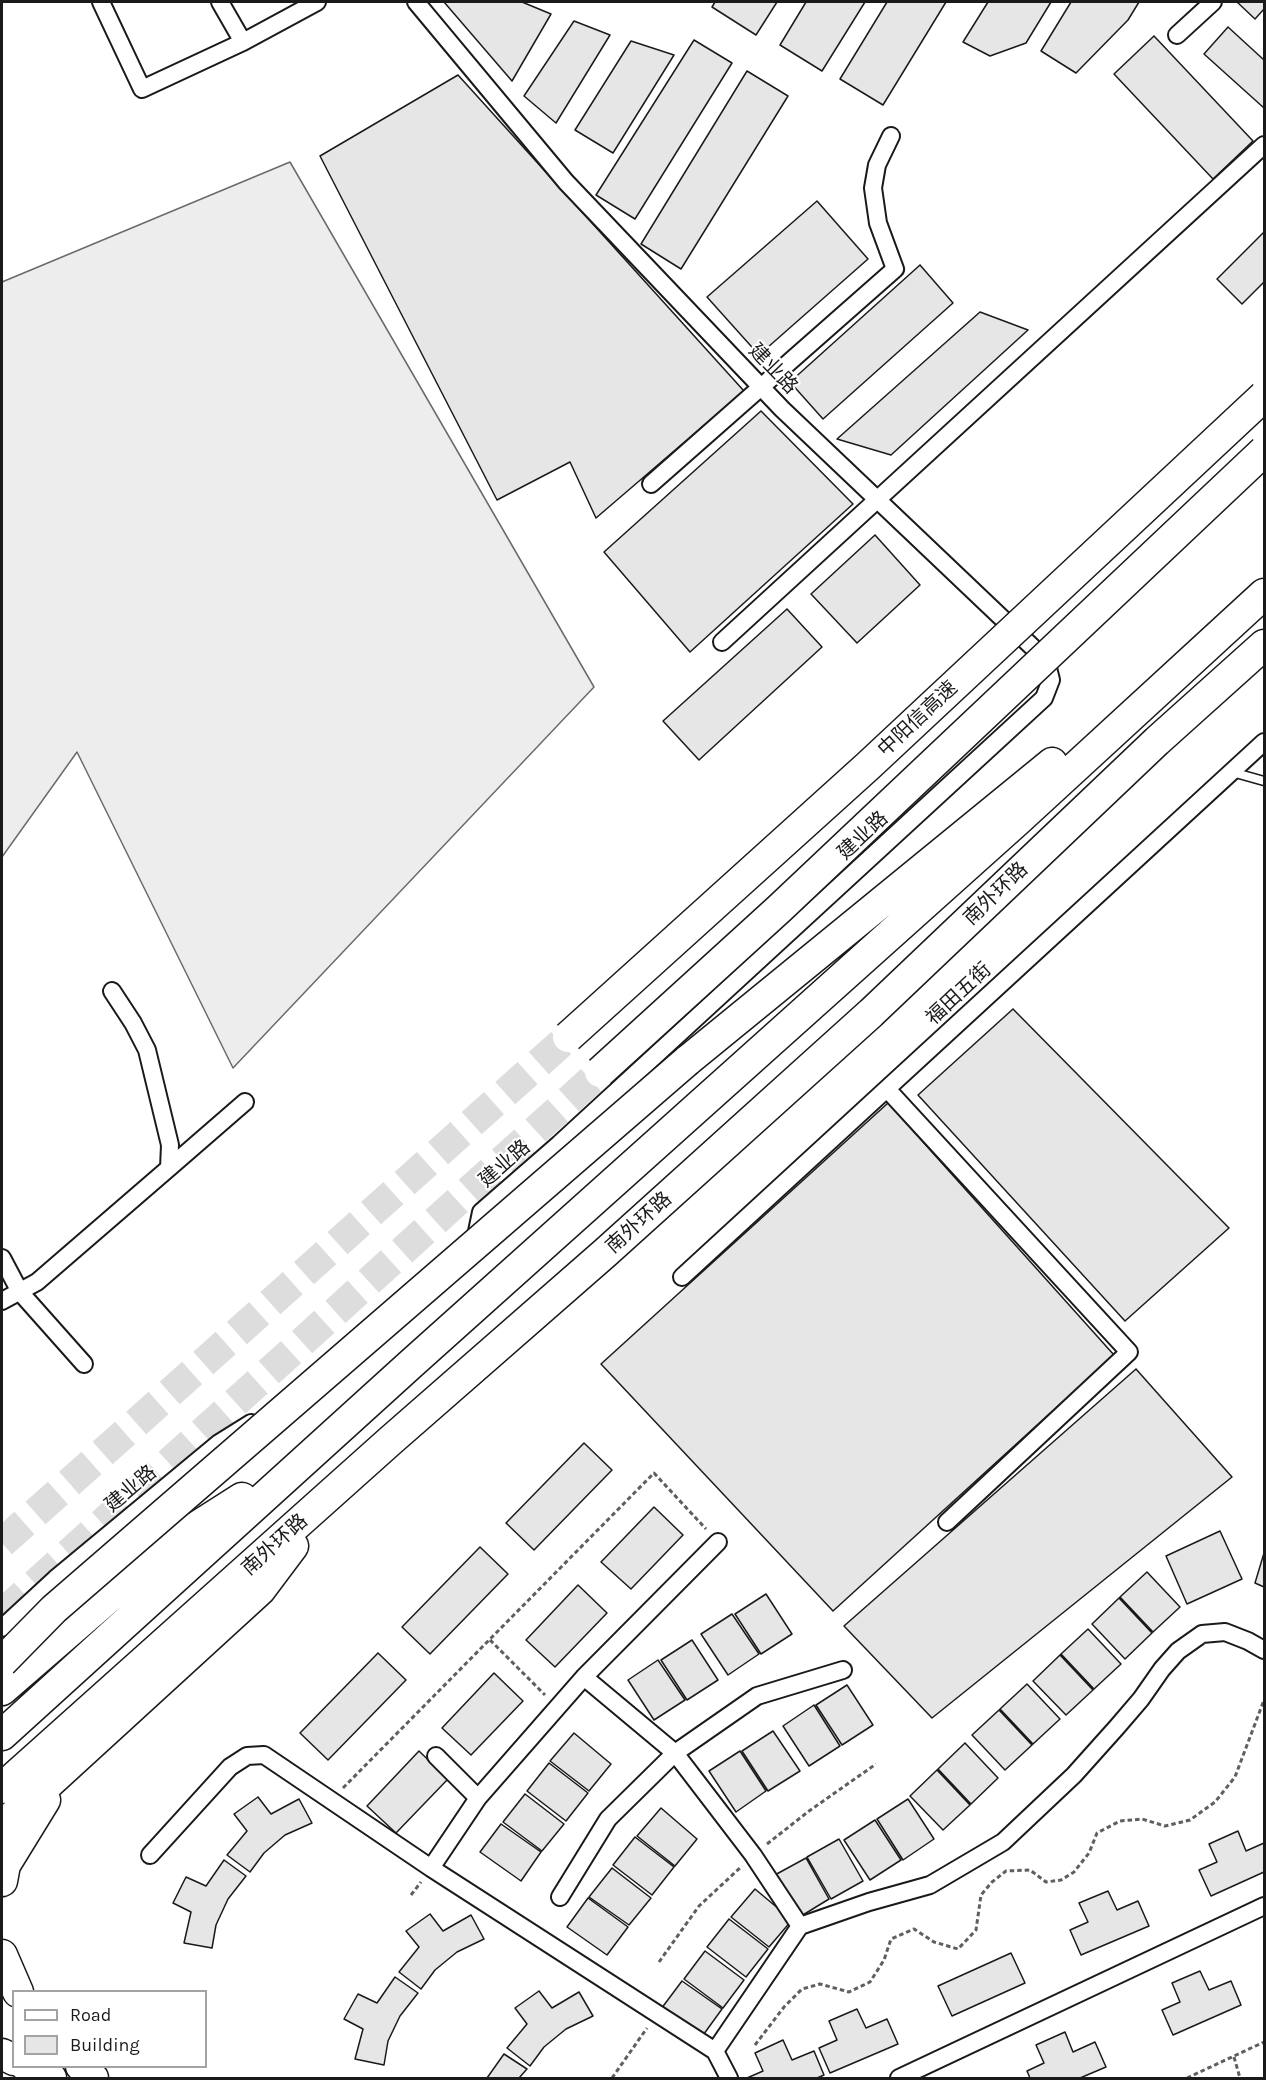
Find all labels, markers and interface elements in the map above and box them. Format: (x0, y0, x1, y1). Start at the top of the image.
street label: 建业路 (744, 339, 802, 399)
street label: 中阳信高速 (873, 676, 963, 762)
street label: 建业路 (833, 807, 893, 865)
street label: 南外环路 (959, 858, 1033, 930)
street label: 福田五街 (922, 958, 996, 1030)
street label: 建业路 (474, 1135, 536, 1193)
street label: 南外环路 (601, 1187, 677, 1259)
street label: 建业路 (100, 1461, 162, 1517)
street label: 南外环路 (237, 1509, 313, 1581)
legend (12, 1990, 207, 2068)
text: Road (70, 2004, 111, 2026)
text: Building (70, 2034, 140, 2056)

